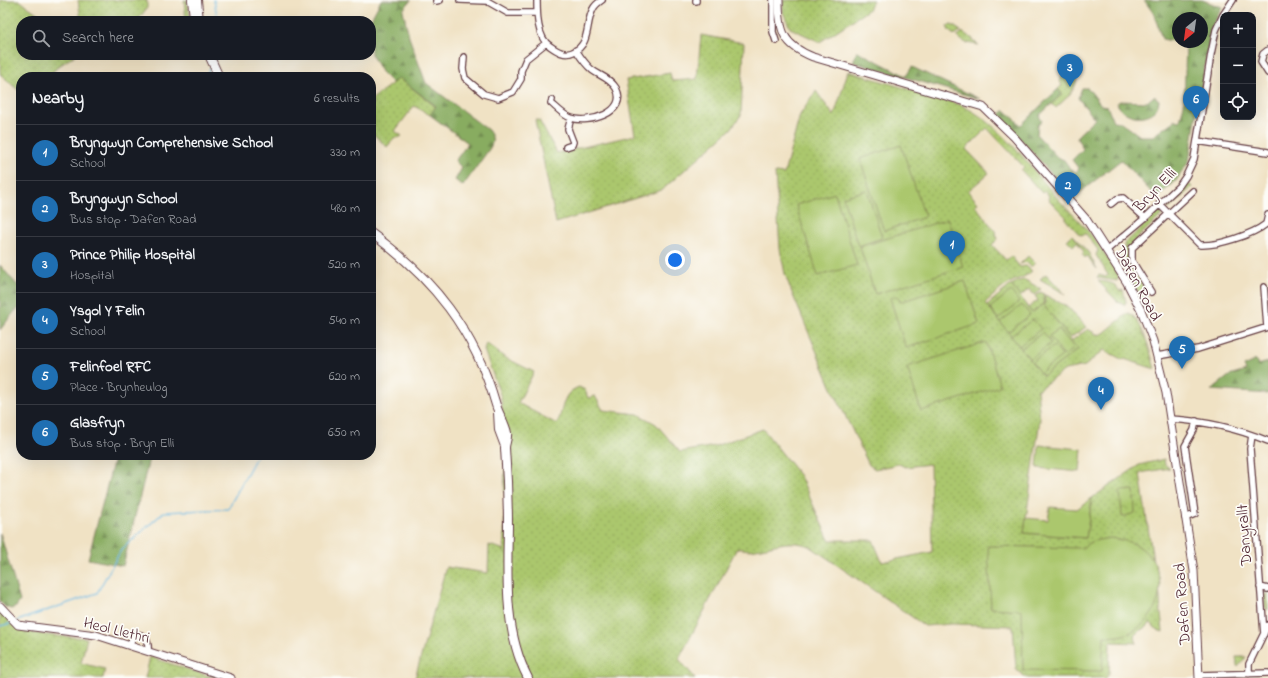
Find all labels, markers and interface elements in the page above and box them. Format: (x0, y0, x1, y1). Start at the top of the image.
north arrow (1172, 12, 1208, 48)
map controls (1220, 12, 1256, 120)
button: + (1220, 12, 1256, 48)
search box (16, 16, 376, 60)
icon: search (30, 27, 52, 49)
text: Search here (62, 27, 134, 49)
button: − (1220, 48, 1256, 84)
pin: 3 (1057, 54, 1083, 87)
button: locate (1220, 84, 1256, 120)
text: Nearby (32, 86, 84, 111)
pin: 6 (1183, 86, 1209, 119)
text: 6 results (314, 89, 360, 108)
text: Bryngwyn Comprehensive School (70, 132, 273, 154)
text: 1 (43, 143, 47, 162)
text: 330 m (330, 143, 360, 162)
text: School (70, 154, 106, 173)
street label: Bryn Elli (1127, 162, 1183, 219)
pin: 2 (1055, 172, 1081, 205)
text: Bryngwyn School (70, 188, 178, 210)
text: 2 (42, 199, 48, 218)
text: 480 m (331, 199, 360, 218)
text: Bus stop · Dafen Road (70, 210, 196, 229)
pin: 1 (939, 231, 965, 264)
street label: Dafen Road (1107, 241, 1167, 326)
text: Prince Philip Hospital (70, 244, 195, 266)
your location (665, 250, 685, 270)
text: 3 (42, 255, 48, 274)
text: 520 m (327, 255, 360, 274)
text: Hospital (70, 266, 114, 285)
text: Ysgol Y Felin (70, 300, 145, 322)
text: 4 (42, 311, 48, 330)
text: 540 m (328, 311, 360, 330)
text: School (70, 322, 106, 341)
pin: 5 (1169, 336, 1195, 369)
text: Felinfoel RFC (70, 356, 151, 378)
text: 5 (41, 367, 49, 386)
text: 620 m (329, 367, 360, 386)
pin: 4 (1088, 377, 1114, 410)
text: Place · Brynheulog (70, 378, 167, 397)
text: Glasfryn (70, 412, 125, 434)
text: 6 (42, 423, 48, 442)
text: 650 m (328, 423, 360, 442)
text: Bus stop · Bryn Elli (70, 434, 174, 453)
street label: Danyrallt (1231, 503, 1259, 567)
street label: Dafen Road (1168, 562, 1198, 646)
street label: Heol Llethri (81, 611, 152, 651)

